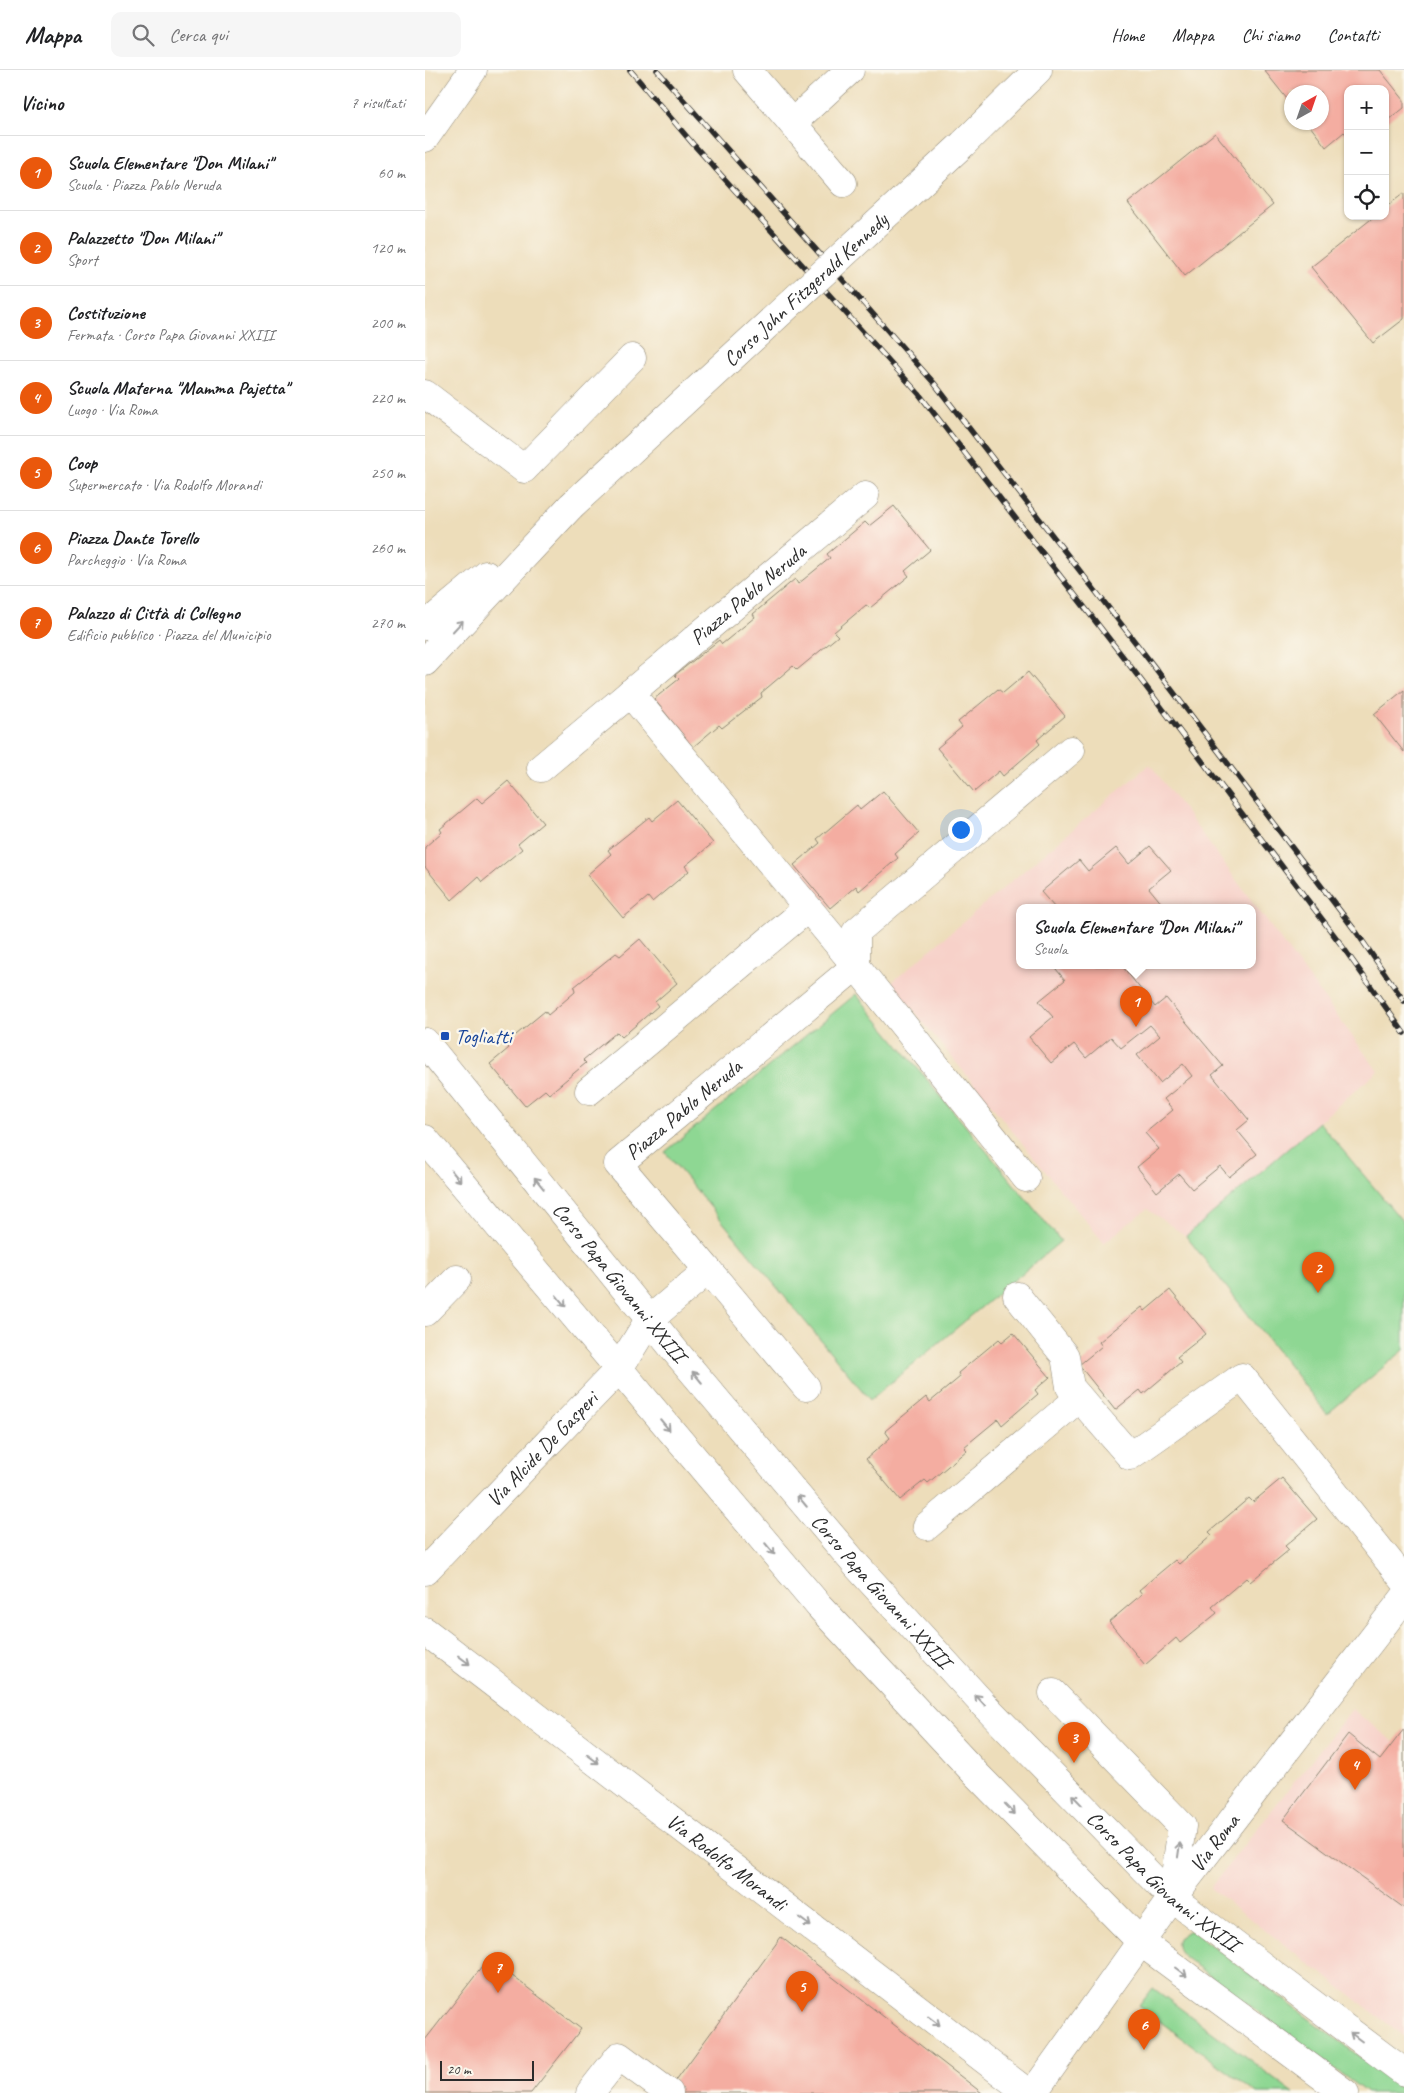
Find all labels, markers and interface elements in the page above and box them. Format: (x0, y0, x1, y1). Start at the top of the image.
search box (111, 12, 461, 57)
text: Mappa (25, 20, 81, 50)
icon: search (129, 21, 157, 49)
text: Cerca qui (169, 23, 228, 47)
text: Home (1112, 24, 1144, 46)
text: Mappa (1172, 24, 1214, 46)
text: Chi siamo (1242, 24, 1300, 46)
text: Contatti (1328, 24, 1379, 46)
north arrow (1284, 85, 1329, 130)
map controls (1344, 85, 1389, 220)
button: + (1344, 85, 1389, 130)
text: Vicino (20, 90, 63, 116)
text: 7 risultati (351, 93, 405, 113)
button: − (1344, 130, 1389, 175)
text: Scuola Elementare "Don Milani" (67, 151, 273, 175)
text: 1 (32, 163, 40, 183)
text: 60 m (378, 163, 405, 183)
text: Scuola · Piazza Pablo Neruda (67, 175, 221, 195)
button: locate (1344, 175, 1389, 220)
street label: Corso John Fitzgerald Kennedy (718, 206, 894, 372)
text: Palazzetto "Don Milani" (67, 226, 219, 250)
text: 2 (32, 238, 40, 258)
text: 120 m (371, 238, 405, 258)
text: Sport (67, 250, 98, 270)
text: Costituzione (67, 301, 145, 325)
text: 3 (32, 313, 40, 333)
text: 200 m (371, 313, 405, 333)
text: Fermata · Corso Papa Giovanni XXIII (67, 325, 274, 345)
text: Scuola Materna "Mamma Pajetta" (67, 376, 289, 400)
text: 4 (32, 388, 40, 408)
text: 220 m (371, 388, 405, 408)
text: Luogo · Via Roma (67, 400, 158, 420)
text: Coop (67, 451, 97, 475)
text: 5 (33, 463, 39, 483)
text: 250 m (371, 463, 405, 483)
text: Supermercato · Via Rodolfo Morandi (67, 475, 261, 495)
text: Piazza Dante Torello (67, 526, 198, 550)
street label: Piazza Pablo Neruda (685, 537, 812, 650)
text: 6 (32, 538, 40, 558)
text: 260 m (371, 538, 405, 558)
text: Parcheggio · Via Roma (67, 550, 186, 570)
text: Palazzo di Città di Collegno (67, 601, 240, 625)
text: 7 (32, 613, 40, 633)
text: 270 m (371, 613, 405, 633)
one-way arrow (452, 620, 464, 633)
text: Edificio pubblico · Piazza del Municipio (67, 625, 271, 645)
your location (948, 817, 974, 843)
popup (1016, 904, 1256, 969)
text: Scuola Elementare "Don Milani" (1033, 915, 1239, 939)
text: Scuola (1033, 939, 1067, 959)
pin: 1 (1120, 986, 1152, 1027)
place label: Togliatti (455, 1023, 515, 1049)
marker: Togliatti (439, 1030, 451, 1042)
street label: Piazza Pablo Neruda (620, 1053, 748, 1165)
one-way arrow (451, 1169, 462, 1182)
one-way arrow (533, 1177, 544, 1190)
street label: Corso Papa Giovanni XXIII (547, 1197, 695, 1371)
pin: 2 (1302, 1252, 1334, 1293)
one-way arrow (555, 1294, 566, 1307)
one-way arrow (691, 1370, 702, 1383)
street label: Via Alcide De Gasperi (481, 1384, 605, 1512)
one-way arrow (659, 1418, 670, 1431)
one-way arrow (796, 1494, 808, 1507)
street label: Corso Papa Giovanni XXIII (806, 1509, 960, 1677)
one-way arrow (765, 1542, 776, 1555)
one-way arrow (457, 1655, 470, 1666)
one-way arrow (974, 1694, 986, 1707)
pin: 3 (1058, 1722, 1090, 1763)
pin: 4 (1339, 1749, 1371, 1790)
one-way arrow (586, 1754, 599, 1765)
one-way arrow (1071, 1794, 1083, 1807)
one-way arrow (1004, 1802, 1016, 1815)
street label: Corso Papa Giovanni XXIII (1081, 1805, 1248, 1960)
street label: Via Roma (1184, 1807, 1246, 1877)
street label: Via Rodolfo Morandi (661, 1808, 794, 1918)
one-way arrow (1174, 1843, 1184, 1859)
one-way arrow (798, 1917, 812, 1927)
pin: 7 (482, 1952, 514, 1993)
one-way arrow (1174, 1967, 1188, 1977)
pin: 5 (786, 1971, 818, 2012)
pin: 6 (1128, 2009, 1160, 2050)
one-way arrow (927, 2015, 940, 2026)
one-way arrow (1350, 2031, 1363, 2042)
scale bar (440, 2058, 534, 2081)
text: 20 m (447, 2061, 471, 2078)

